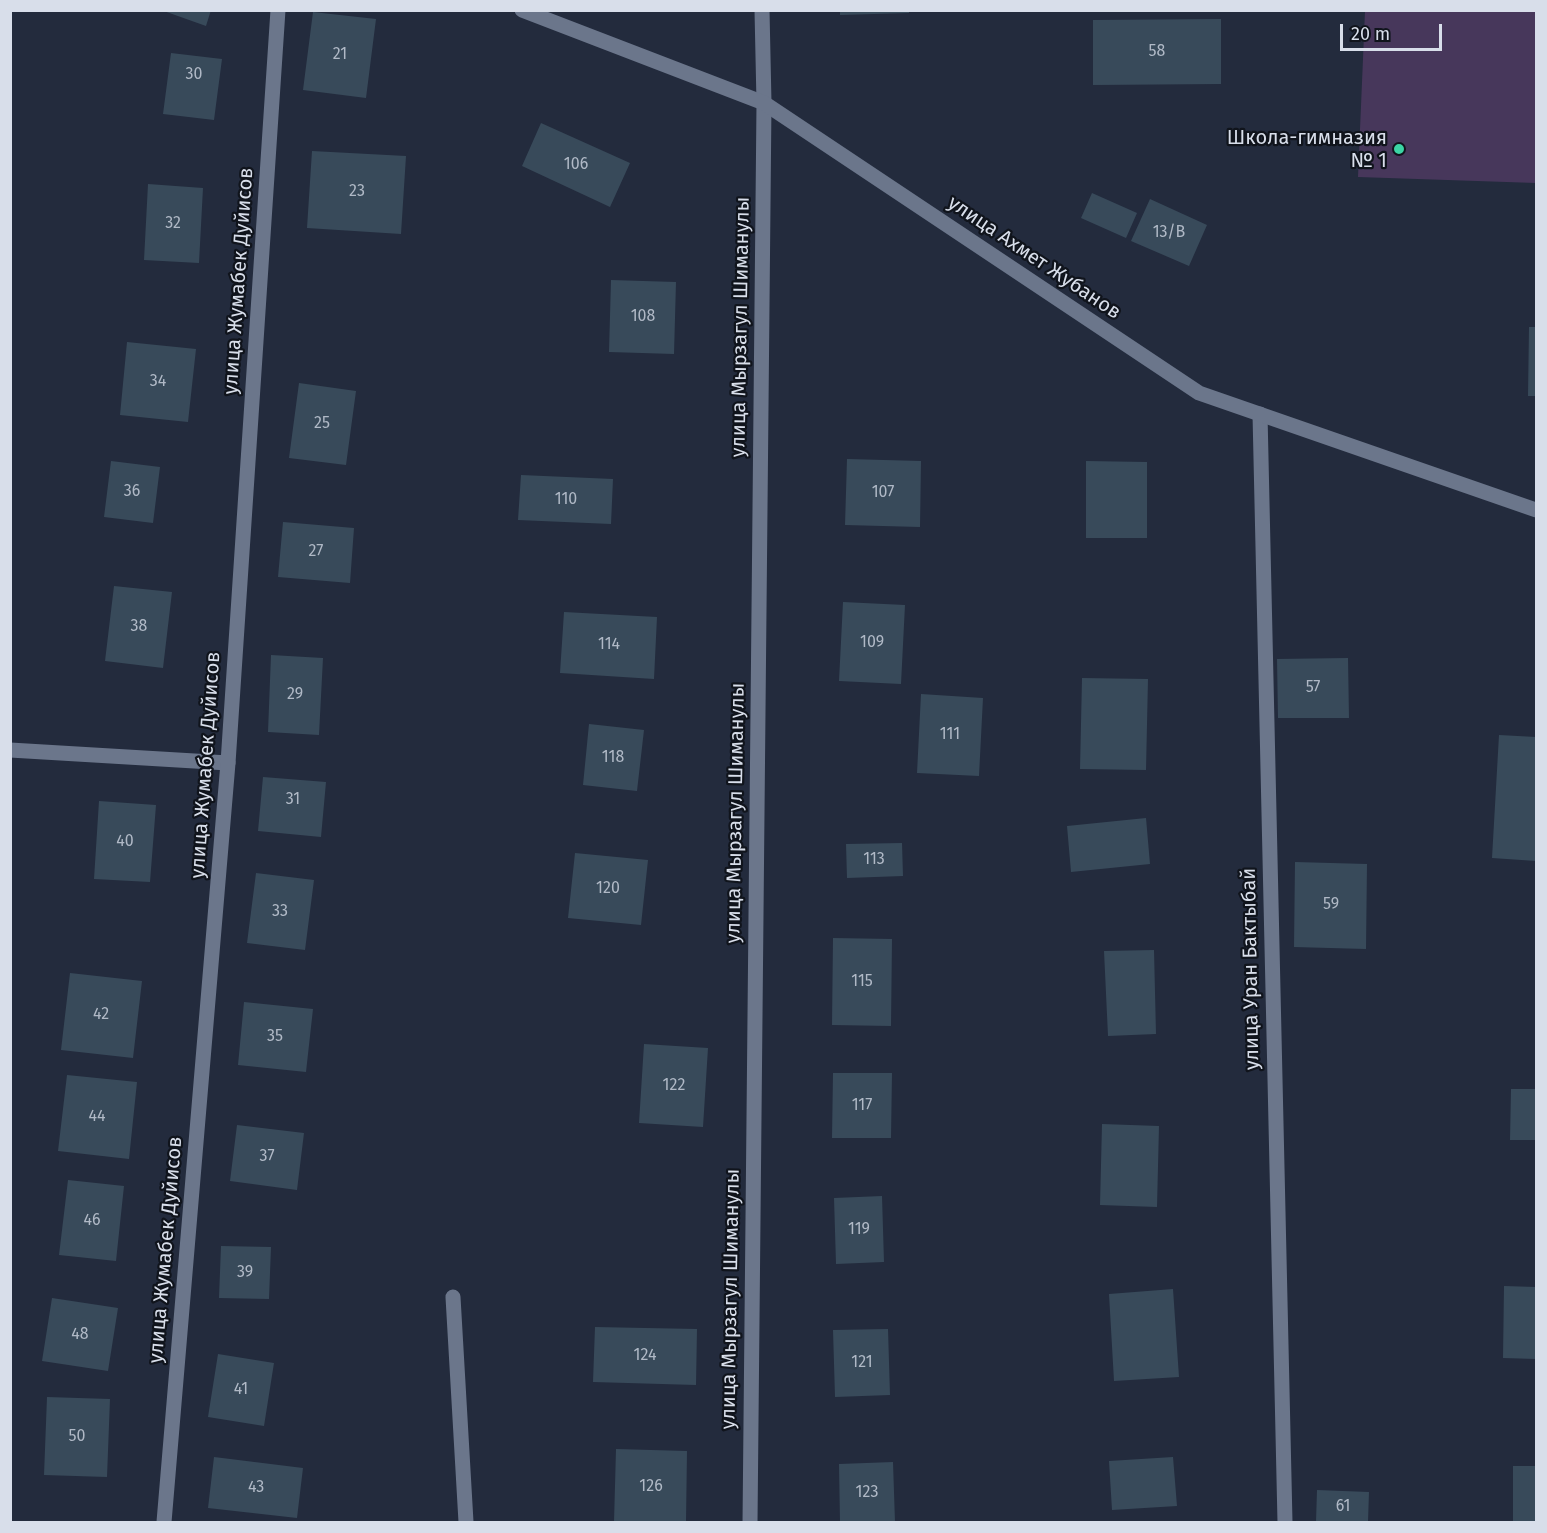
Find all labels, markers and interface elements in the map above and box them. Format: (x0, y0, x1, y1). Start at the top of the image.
scale bar (1343, 12, 1445, 50)
text: 20 m (1351, 23, 1390, 45)
house number: 58 (1149, 42, 1165, 62)
house number: 21 (333, 45, 347, 65)
house number: 30 (186, 65, 202, 85)
place label: Школа-гимназия № 1 (1227, 126, 1387, 173)
marker: Школа-гимназия № 1 (1392, 142, 1406, 156)
house number: 106 (564, 155, 588, 175)
street label: улица Жумабек Дуйисов (219, 167, 259, 395)
house number: 23 (349, 182, 365, 202)
street label: улица Ахмет Жубанов (943, 191, 1125, 325)
street label: улица Мырзагул Шиманулы (727, 196, 755, 458)
house number: 32 (165, 214, 181, 234)
house number: 13/В (1153, 223, 1185, 243)
house number: 108 (631, 307, 655, 327)
house number: 34 (150, 372, 166, 392)
house number: 25 (314, 414, 330, 434)
house number: 36 (124, 482, 140, 502)
house number: 107 (872, 483, 894, 503)
house number: 110 (555, 490, 577, 510)
house number: 27 (309, 542, 323, 562)
house number: 38 (131, 617, 147, 637)
house number: 109 (860, 633, 884, 653)
house number: 114 (598, 635, 620, 655)
street label: улица Жумабек Дуйисов (186, 651, 226, 879)
house number: 57 (1306, 678, 1320, 698)
street label: улица Мырзагул Шиманулы (722, 682, 750, 944)
house number: 29 (287, 685, 303, 705)
house number: 111 (940, 725, 960, 745)
house number: 118 (602, 748, 624, 768)
house number: 31 (286, 790, 300, 810)
house number: 40 (116, 832, 134, 852)
house number: 113 (863, 850, 885, 870)
street label: улица Уран Бактыбай (1237, 868, 1265, 1070)
house number: 120 (596, 879, 620, 899)
house number: 59 (1323, 895, 1339, 915)
house number: 33 (272, 902, 288, 922)
house number: 115 (851, 972, 873, 992)
house number: 42 (93, 1005, 109, 1025)
house number: 35 (267, 1027, 283, 1047)
house number: 122 (663, 1076, 685, 1096)
house number: 117 (852, 1096, 872, 1116)
house number: 44 (88, 1107, 106, 1127)
street label: улица Жумабек Дуйисов (144, 1136, 188, 1364)
house number: 37 (259, 1147, 275, 1167)
street label: улица Мырзагул Шиманулы (717, 1168, 745, 1430)
house number: 46 (83, 1211, 101, 1231)
house number: 119 (848, 1220, 870, 1240)
house number: 39 (237, 1263, 253, 1283)
house number: 48 (71, 1325, 89, 1345)
house number: 124 (634, 1346, 656, 1366)
house number: 121 (851, 1353, 873, 1373)
house number: 41 (234, 1380, 248, 1400)
house number: 50 (69, 1427, 85, 1447)
house number: 126 (639, 1477, 663, 1497)
house number: 43 (248, 1478, 264, 1498)
house number: 123 (856, 1483, 878, 1503)
house number: 61 (1336, 1497, 1350, 1517)

